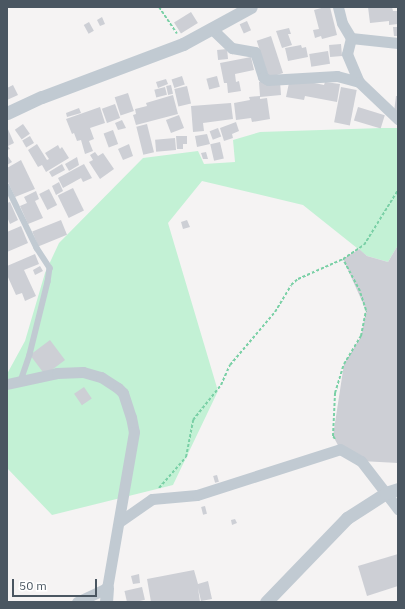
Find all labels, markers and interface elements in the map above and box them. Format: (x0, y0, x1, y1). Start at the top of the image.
scale bar (14, 571, 99, 597)
text: 50 m (19, 578, 47, 593)

